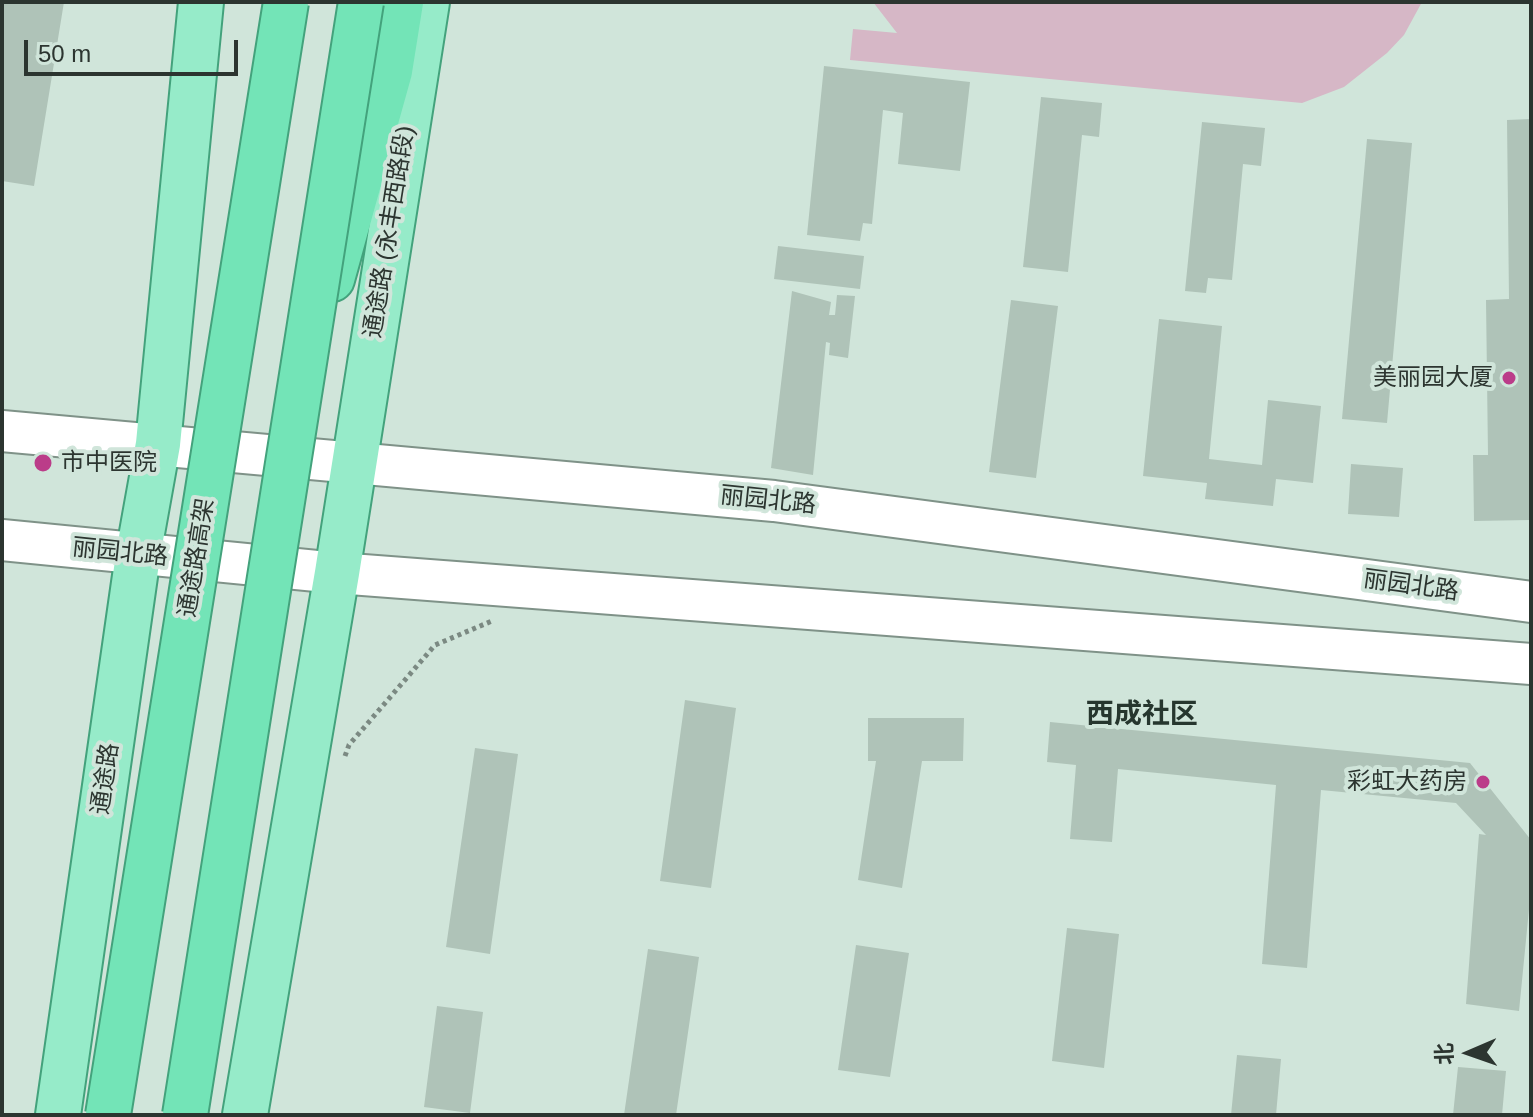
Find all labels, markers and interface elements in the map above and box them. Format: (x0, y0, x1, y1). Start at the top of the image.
scale bar (28, 24, 242, 74)
text: 50 m (38, 40, 91, 67)
street label: 通途路 (永丰西路段) (359, 124, 421, 340)
place label: 美丽园大厦 (1373, 364, 1493, 392)
marker: 美丽园大厦 (1500, 369, 1518, 387)
place label: 市中医院 (61, 449, 157, 477)
marker: 市中医院 (32, 452, 54, 474)
street label: 丽园北路 (719, 482, 817, 520)
street label: 通途路高架 (173, 496, 221, 620)
street label: 丽园北路 (71, 534, 169, 572)
street label: 丽园北路 (1361, 565, 1461, 607)
district label: 西成社区 (1086, 698, 1198, 732)
street label: 通途路 (87, 741, 125, 817)
place label: 彩虹大药房 (1347, 768, 1467, 796)
marker: 彩虹大药房 (1474, 773, 1492, 791)
north arrow (1429, 1013, 1509, 1093)
text: 北 (1432, 1042, 1457, 1065)

